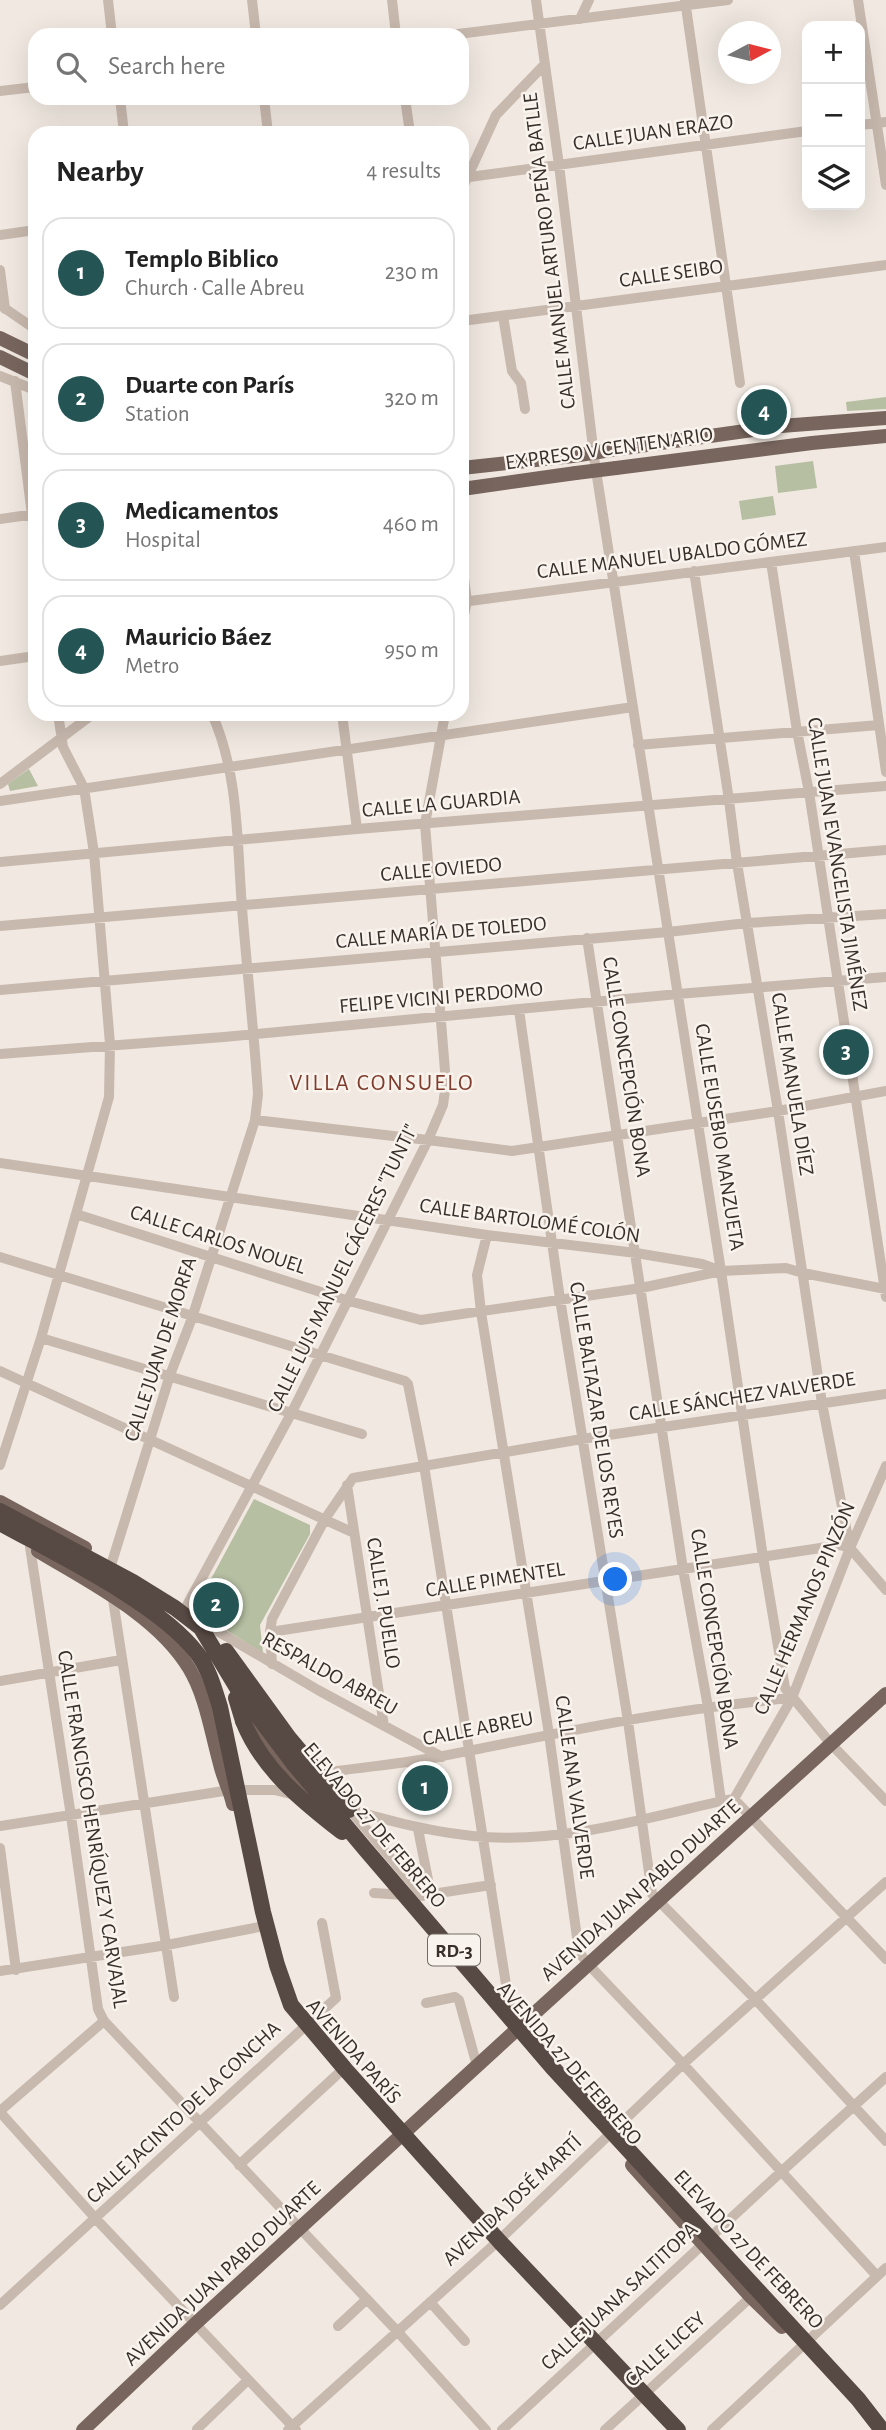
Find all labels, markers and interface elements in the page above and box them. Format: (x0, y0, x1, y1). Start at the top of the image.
north arrow (718, 21, 781, 84)
map controls (802, 21, 865, 210)
button: + (802, 21, 865, 84)
search box (28, 28, 469, 105)
icon: search (52, 48, 90, 86)
text: Search here (108, 53, 226, 79)
button: − (802, 84, 865, 147)
street label: CALLE MANUEL ARTURO PEÑA BATLLE (518, 92, 579, 411)
street label: CALLE JUAN ERAZO (572, 111, 735, 154)
button: layers (802, 147, 865, 210)
text: Nearby (56, 157, 144, 187)
text: 4 results (366, 160, 441, 183)
text: Templo Biblico (125, 246, 279, 272)
street label: CALLE SEIBO (618, 256, 724, 291)
text: 1 (77, 261, 85, 284)
text: 230 m (385, 261, 439, 284)
text: Church · Calle Abreu (125, 277, 304, 300)
text: Duarte con París (125, 372, 294, 398)
pin: 4 (741, 386, 787, 438)
text: 2 (76, 387, 86, 410)
text: 320 m (385, 387, 439, 410)
text: Station (125, 403, 190, 426)
street label: EXPRESO V CENTENARIO (504, 424, 714, 473)
text: Medicamentos (125, 498, 279, 524)
text: 3 (76, 513, 86, 536)
text: 460 m (383, 513, 439, 536)
street label: CALLE MANUEL UBALDO GÓMEZ (536, 527, 808, 582)
text: Hospital (125, 529, 201, 552)
text: Mauricio Báez (125, 624, 272, 650)
text: 4 (75, 639, 87, 662)
text: 950 m (384, 639, 439, 662)
text: Metro (125, 655, 179, 678)
street label: CALLE JUAN EVANGELISTA JIMÉNEZ (804, 716, 873, 1012)
street label: CALLE LA GUARDIA (361, 786, 521, 821)
street label: CALLE OVIEDO (380, 854, 503, 885)
street label: CALLE MARÍA DE TOLEDO (335, 911, 547, 952)
street label: CALLE CONCEPCIÓN BONA (599, 955, 656, 1179)
street label: FELIPE VICINI PERDOMO (338, 978, 544, 1017)
street label: CALLE MANUELA DÍEZ (768, 991, 819, 1177)
street label: CALLE EUSEBIO MANZUETA (691, 1022, 748, 1252)
pin: 3 (823, 1026, 869, 1078)
district label: VILLA CONSUELO (289, 1072, 475, 1095)
street label: CALLE LUIS MANUEL CÁCERES "TUNTI" (262, 1120, 422, 1416)
street label: CALLE BARTOLOMÉ COLÓN (418, 1193, 642, 1246)
street label: CALLE CARLOS NOUEL (128, 1201, 308, 1278)
street label: CALLE JUAN DE MORFA (121, 1254, 200, 1444)
street label: CALLE BALTAZAR DE LOS REYES (566, 1280, 627, 1540)
street label: CALLE SÁNCHEZ VALVERDE (627, 1366, 857, 1425)
street label: CALLE HERMANOS PINZÓN (748, 1498, 859, 1718)
street label: CALLE CONCEPCIÓN BONA (687, 1527, 744, 1751)
street label: CALLE J. PUELLO (363, 1536, 404, 1670)
street label: CALLE PIMENTEL (424, 1558, 566, 1601)
your location (598, 1562, 632, 1596)
pin: 2 (193, 1579, 239, 1631)
street label: RESPALDO ABREU (259, 1628, 401, 1719)
street label: CALLE FRANCISCO HENRÍQUEZ Y CARVAJAL (54, 1648, 133, 2010)
street label: CALLE ANA VALVERDE (551, 1694, 598, 1880)
street label: CALLE ABREU (421, 1707, 535, 1750)
street label: ELEVADO 27 DE FEBRERO (299, 1739, 450, 1912)
pin: 1 (402, 1762, 448, 1814)
street label: AVENIDA JUAN PABLO DUARTE (537, 1796, 744, 1985)
road number: RD-3 (428, 1934, 480, 1966)
street label: AVENIDA 27 DE FEBRERO (493, 1978, 646, 2149)
street label: AVENIDA PARÍS (302, 1993, 406, 2108)
street label: CALLE JACINTO DE LA CONCHA (82, 2017, 284, 2207)
street label: AVENIDA JOSÉ MARTÍ (438, 2129, 586, 2270)
street label: ELEVADO 27 DE FEBRERO (670, 2166, 828, 2333)
street label: AVENIDA JUAN PABLO DUARTE (120, 2177, 324, 2370)
street label: CALLE JUANA SALTITOPA (537, 2219, 702, 2374)
street label: CALLE LICEY (621, 2308, 710, 2391)

